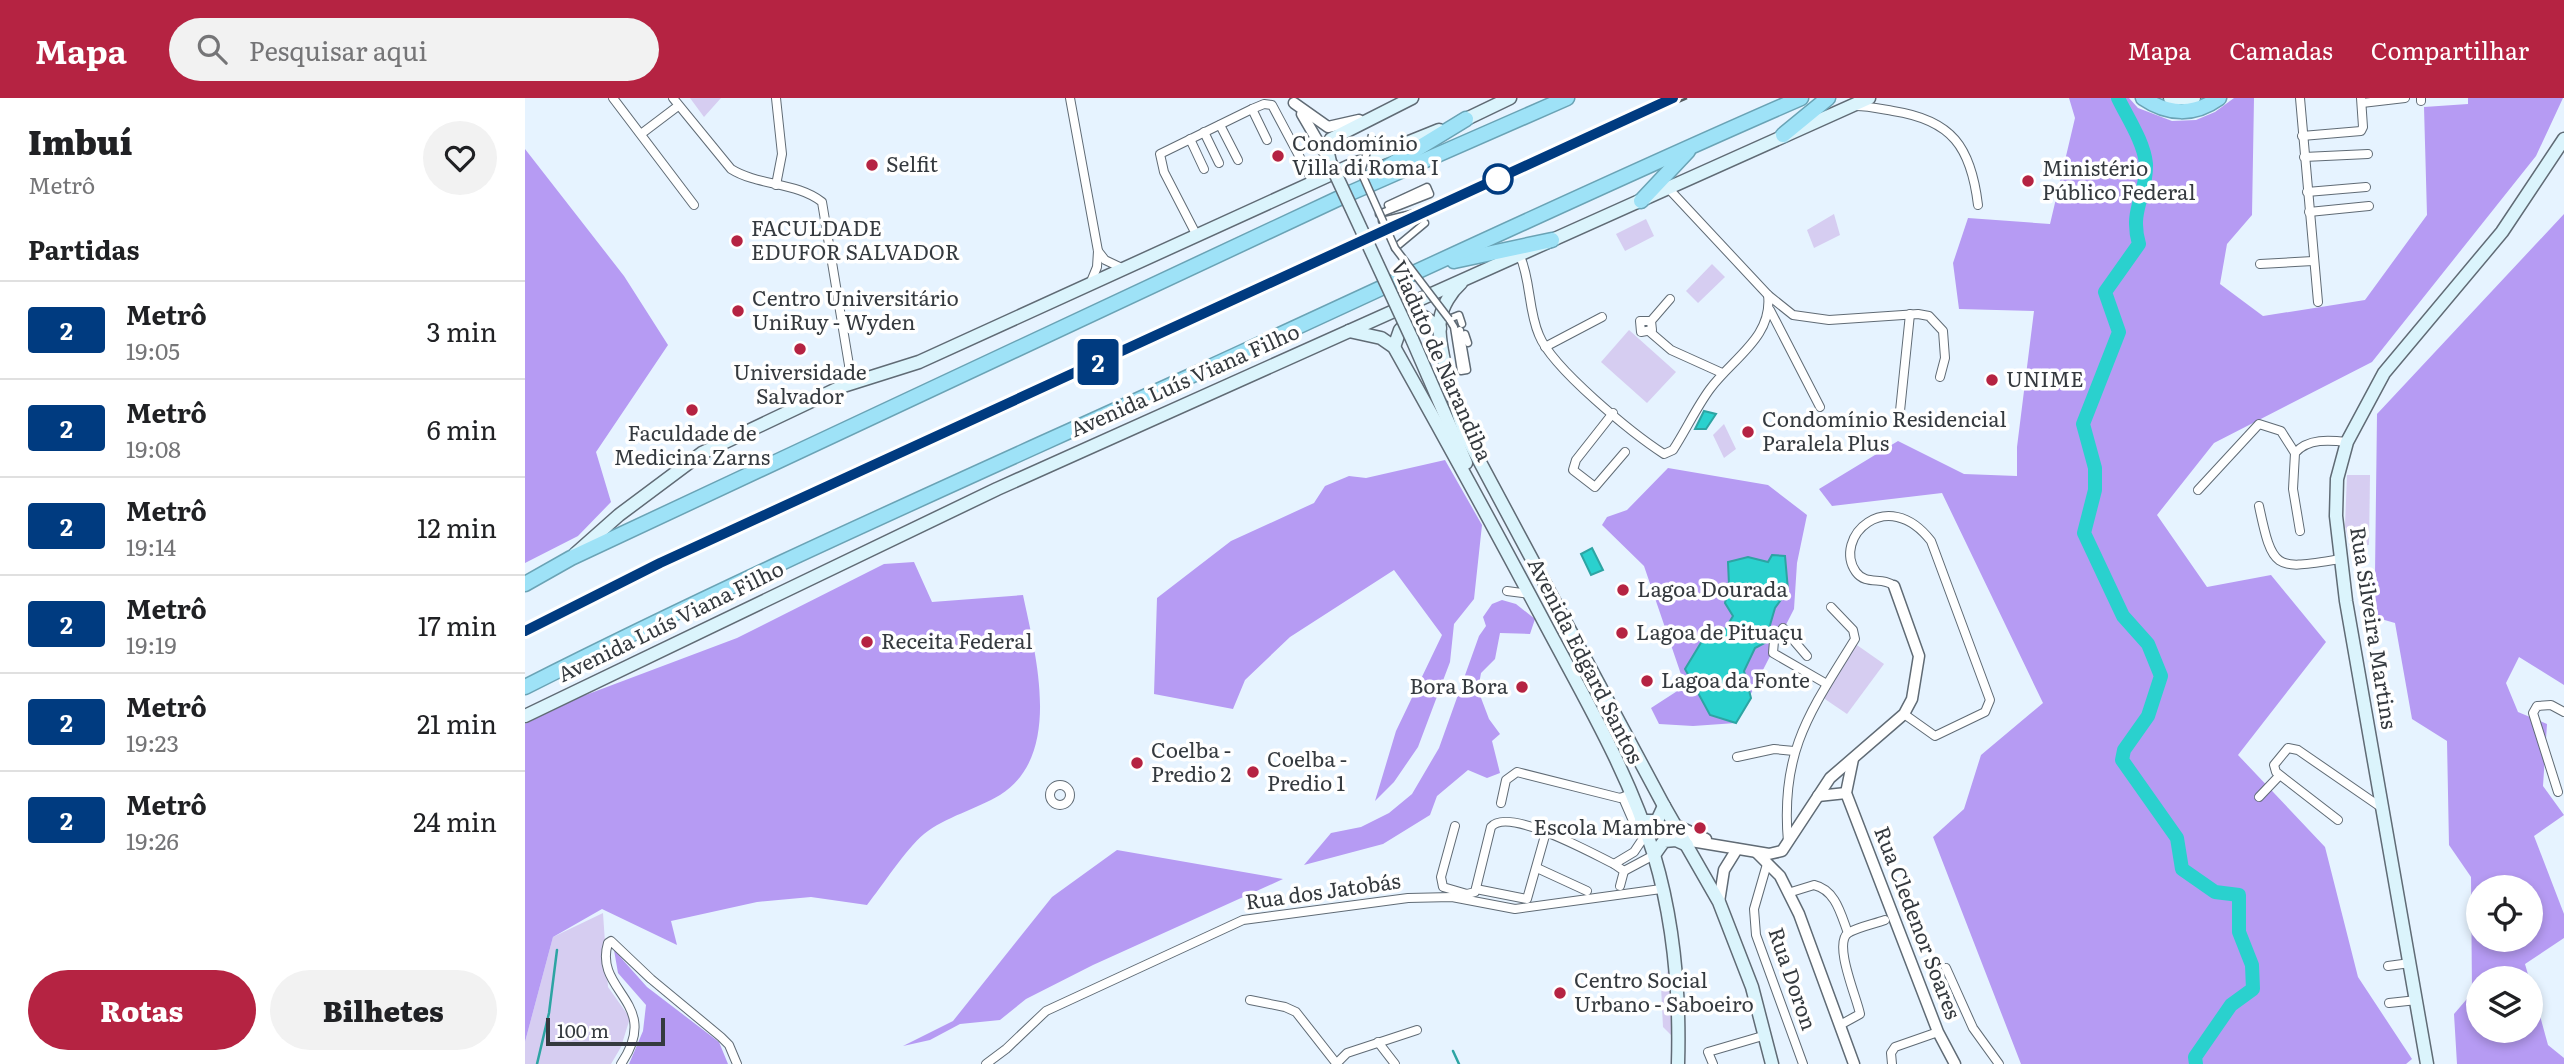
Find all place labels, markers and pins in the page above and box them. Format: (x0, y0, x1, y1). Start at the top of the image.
place label: Condomínio Villa di Roma I (1292, 126, 1439, 181)
place label: Selfit (886, 147, 938, 178)
marker: Condomínio Villa di Roma I (1270, 148, 1286, 164)
place label: Ministério Público Federal (2042, 151, 2195, 206)
marker: Selfit (864, 157, 880, 173)
unlabelled marker (1483, 164, 1513, 194)
marker: Ministério Público Federal (2020, 173, 2036, 189)
place label: FACULDADE EDUFOR SALVADOR (751, 211, 960, 266)
marker: FACULDADE EDUFOR SALVADOR (729, 233, 745, 249)
place label: Centro Universitário UniRuy - Wyden (752, 281, 959, 336)
marker: Centro Universitário UniRuy - Wyden (730, 303, 746, 319)
marker: Universidade Salvador (792, 341, 808, 357)
place label: Universidade Salvador (733, 355, 867, 410)
place label: UNIME (2006, 362, 2084, 393)
marker: UNIME (1984, 372, 2000, 388)
marker: Faculdade de Medicina Zarns (684, 402, 700, 418)
place label: Condomínio Residencial Paralela Plus (1762, 402, 2007, 457)
place label: Faculdade de Medicina Zarns (614, 416, 770, 471)
marker: Condomínio Residencial Paralela Plus (1740, 424, 1756, 440)
place label: Lagoa Dourada (1637, 572, 1788, 603)
marker: Lagoa Dourada (1615, 582, 1631, 598)
place label: Lagoa de Pituaçu (1636, 615, 1803, 646)
place label: Receita Federal (881, 624, 1033, 655)
marker: Lagoa de Pituaçu (1614, 625, 1630, 641)
marker: Receita Federal (859, 634, 875, 650)
place label: Lagoa da Fonte (1661, 663, 1810, 694)
place label: Bora Bora (1409, 669, 1509, 700)
marker: Lagoa da Fonte (1639, 673, 1655, 689)
marker: Bora Bora (1514, 679, 1530, 695)
place label: Coelba - Predio 2 (1151, 733, 1231, 788)
place label: Coelba - Predio 1 (1267, 742, 1347, 797)
marker: Coelba - Predio 2 (1129, 755, 1145, 771)
marker: Coelba - Predio 1 (1245, 764, 1261, 780)
place label: Escola Mambre (1534, 810, 1686, 841)
marker: Escola Mambre (1692, 820, 1708, 836)
place label: Centro Social Urbano - Saboeiro (1574, 963, 1754, 1018)
marker: Centro Social Urbano - Saboeiro (1552, 985, 1568, 1001)

